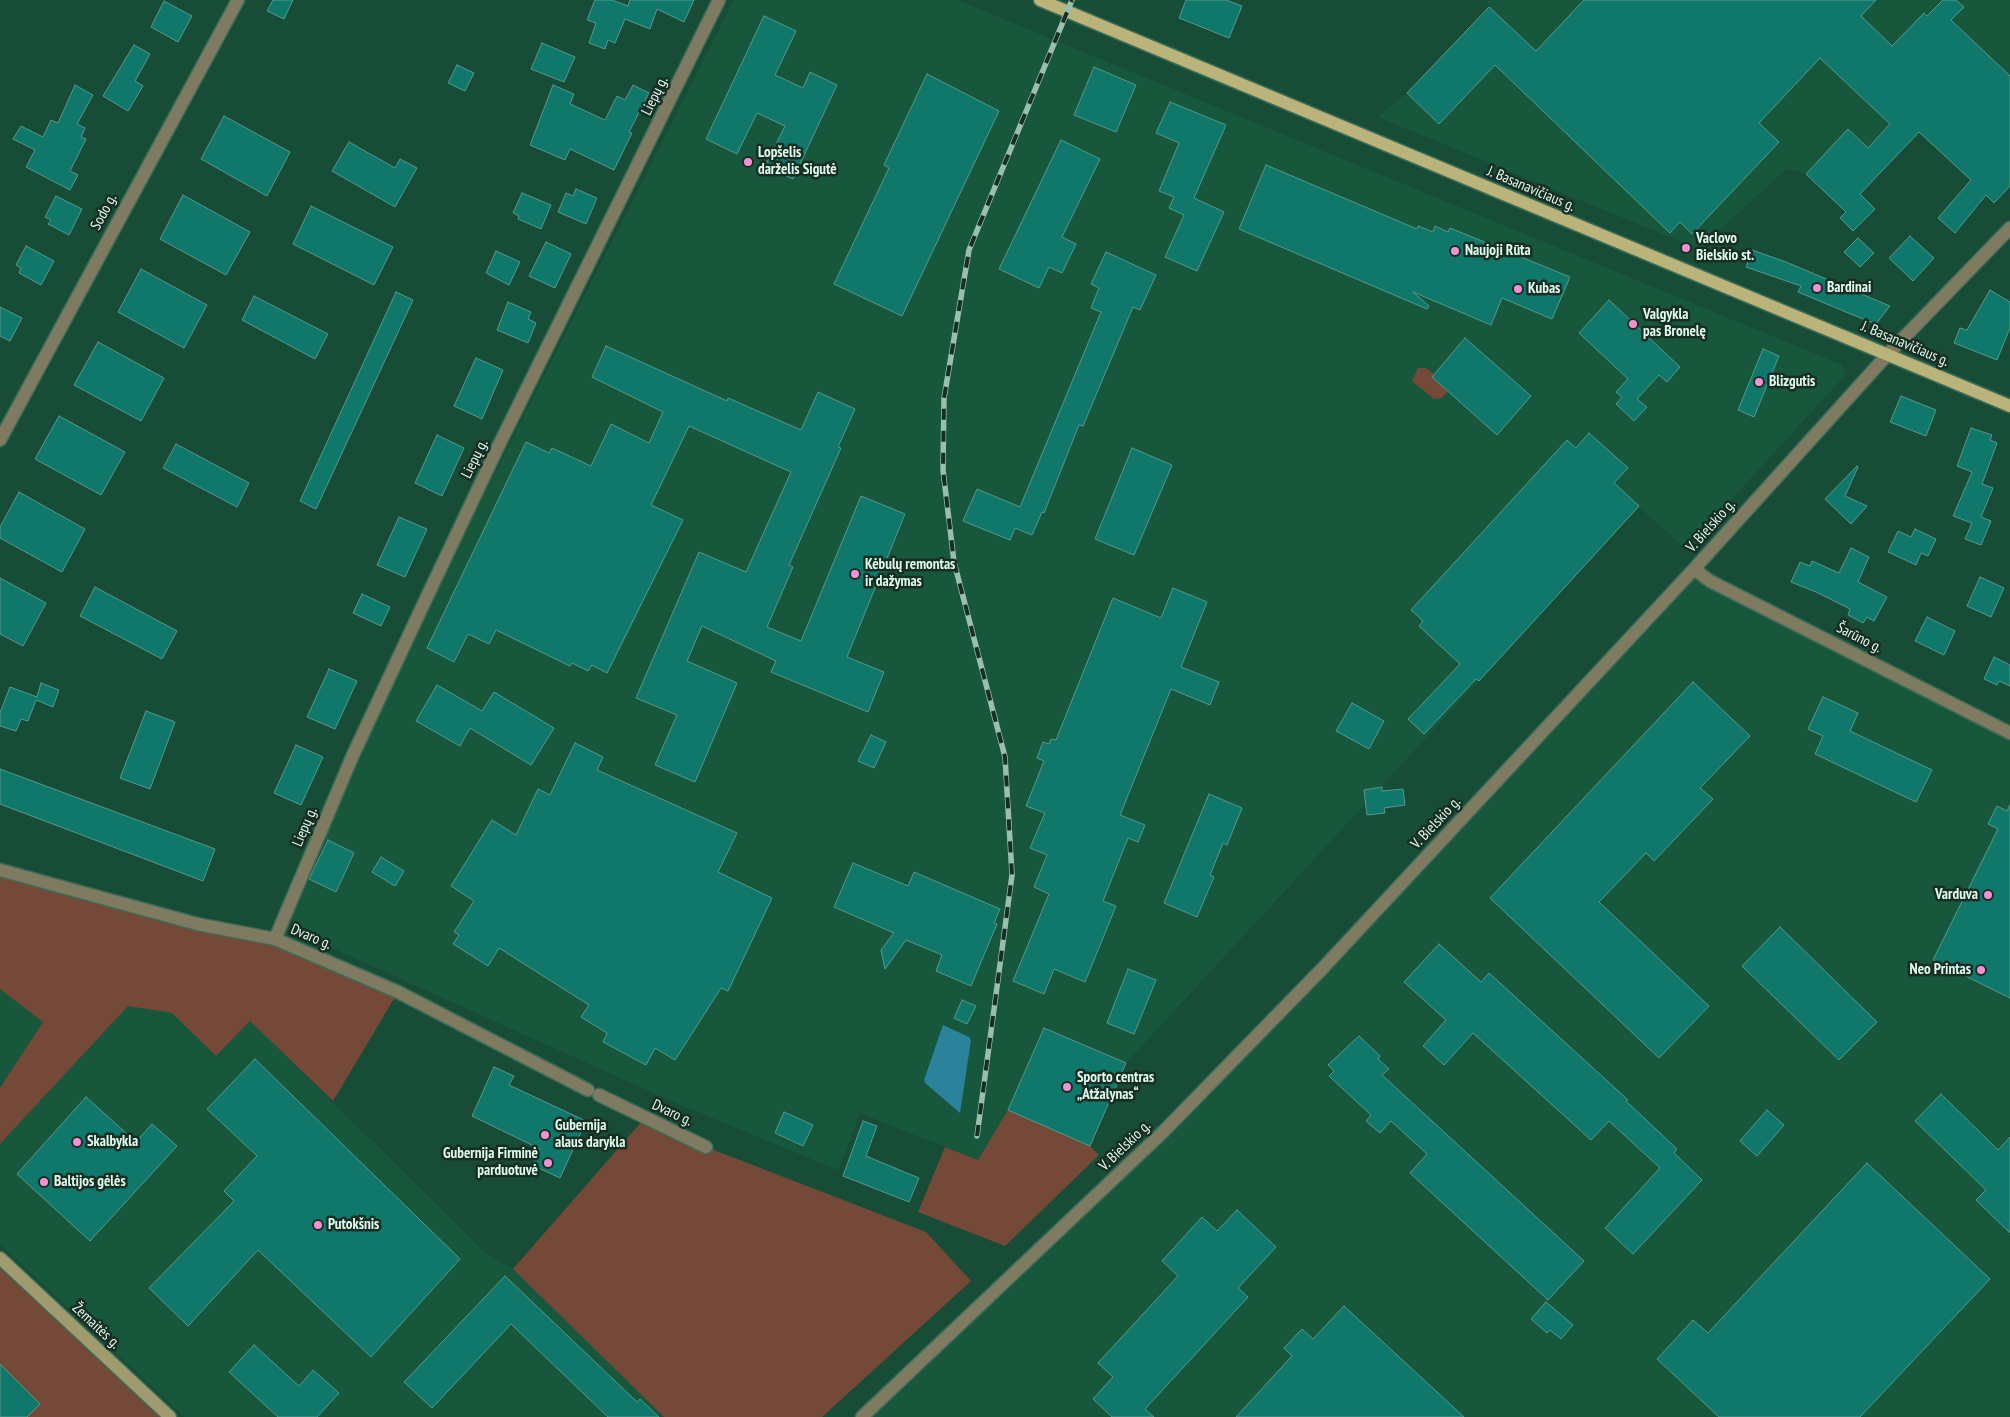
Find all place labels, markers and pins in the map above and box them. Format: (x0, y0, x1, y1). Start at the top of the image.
place label: Lopšelis darželis Sigutė (758, 144, 837, 179)
marker: Lopšelis darželis Sigutė (742, 156, 754, 168)
place label: Vaclovo Bielskio st. (1696, 230, 1754, 265)
place label: Naujoji Rūta (1465, 242, 1531, 260)
marker: Vaclovo Bielskio st. (1680, 242, 1692, 254)
marker: Naujoji Rūta (1449, 245, 1461, 257)
place label: Bardinai (1827, 279, 1871, 297)
place label: Kubas (1528, 280, 1560, 298)
marker: Bardinai (1811, 282, 1823, 294)
marker: Kubas (1512, 283, 1524, 295)
place label: Valgykla pas Bronelę (1643, 306, 1706, 341)
marker: Valgykla pas Bronelę (1627, 318, 1639, 330)
place label: Blizgutis (1769, 373, 1815, 391)
marker: Blizgutis (1753, 376, 1765, 388)
place label: Kėbulų remontas ir dažymas (865, 556, 955, 591)
marker: Kėbulų remontas ir dažymas (849, 568, 861, 580)
place label: Varduva (1935, 886, 1978, 904)
marker: Varduva (1982, 889, 1994, 901)
place label: Neo Printas (1910, 961, 1971, 979)
marker: Neo Printas (1975, 964, 1987, 976)
place label: Sporto centras „Atžalynas“ (1077, 1069, 1154, 1104)
marker: Sporto centras „Atžalynas“ (1061, 1081, 1073, 1093)
place label: Gubernija alaus darykla (555, 1117, 625, 1152)
marker: Gubernija alaus darykla (539, 1129, 551, 1141)
place label: Skalbykla (87, 1133, 138, 1151)
marker: Skalbykla (71, 1136, 83, 1148)
place label: Gubernija Firminė parduotuvė (443, 1145, 538, 1180)
marker: Gubernija Firminė parduotuvė (542, 1157, 554, 1169)
place label: Baltijos gėlės (54, 1173, 126, 1191)
marker: Baltijos gėlės (38, 1176, 50, 1188)
place label: Putokšnis (328, 1216, 379, 1234)
marker: Putokšnis (312, 1219, 324, 1231)

